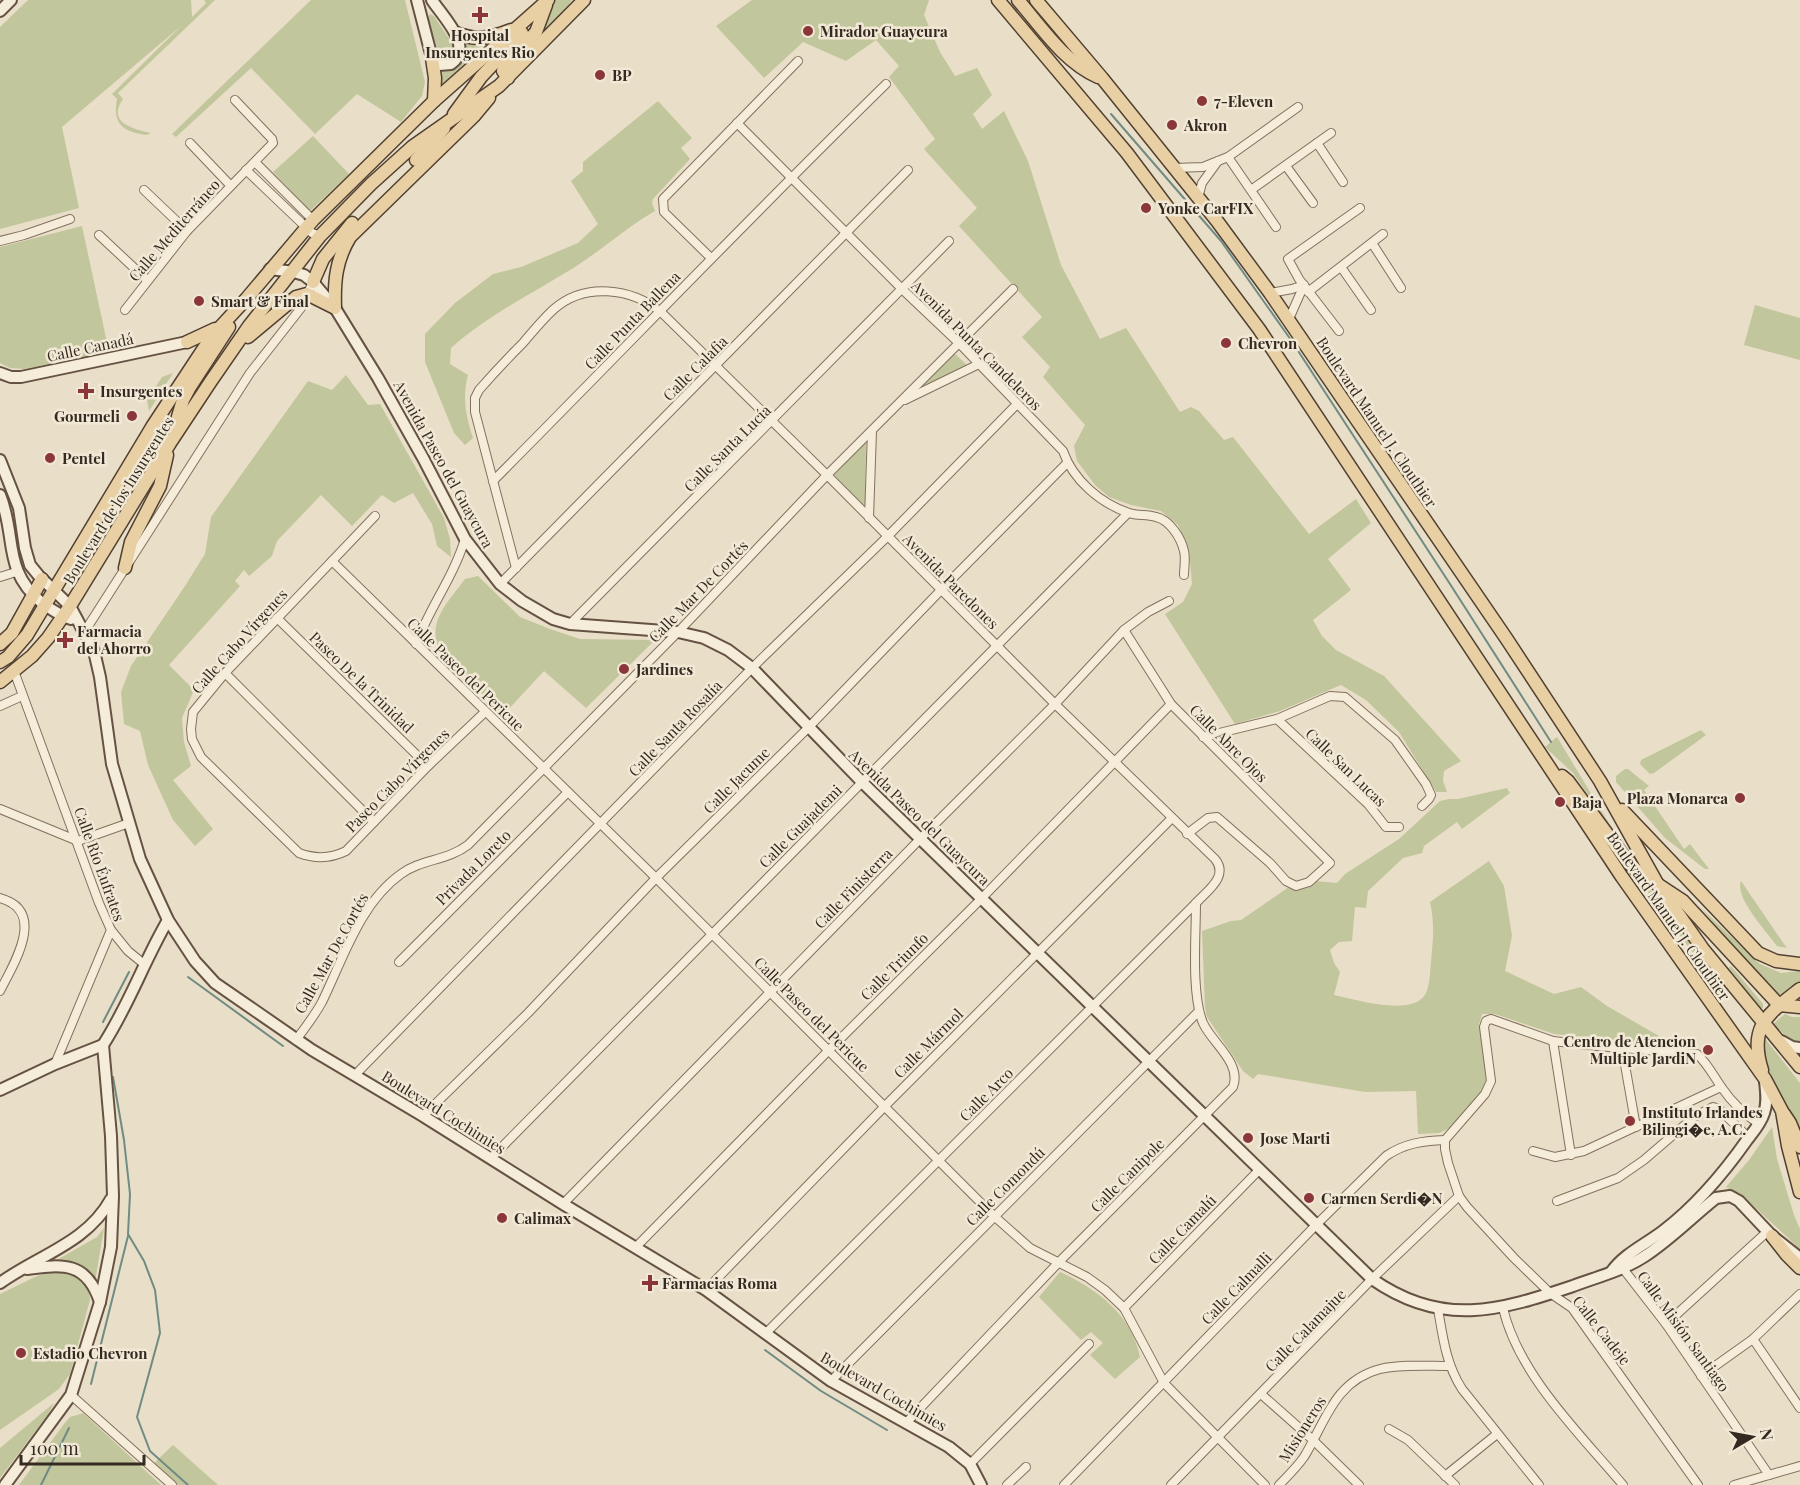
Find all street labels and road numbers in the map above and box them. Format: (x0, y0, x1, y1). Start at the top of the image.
street label: Calle Mediterráneo (124, 175, 224, 285)
street label: Calle Punta Ballena (580, 266, 685, 374)
street label: Avenida Punta Candeleros (907, 275, 1046, 414)
street label: Calle Canadá (45, 328, 136, 366)
street label: Calle Calafia (658, 331, 732, 405)
street label: Boulevard Manuel J. Clouthier (1312, 333, 1442, 511)
street label: Avenida Paseo del Guaycura (389, 376, 499, 552)
street label: Calle Santa Lucía (679, 400, 775, 496)
street label: Boulevard de los Insurgentes (58, 412, 178, 588)
street label: Avenida Paredones (898, 528, 1003, 633)
street label: Calle Mar De Cortés (644, 535, 752, 647)
street label: Calle Cabo Vírgenes (187, 584, 291, 698)
street label: Calle Paseo del Pericue (403, 613, 529, 735)
street label: Paseo De la Trinidad (306, 627, 419, 737)
street label: Calle Santa Rosalía (624, 675, 727, 781)
street label: Calle Abre Ojos (1186, 700, 1272, 786)
street label: Calle San Lucas (1301, 723, 1391, 811)
street label: Paseo Cabo Vírgenes (341, 724, 453, 836)
street label: Calle Jacume (698, 742, 774, 818)
street label: Avenida Paseo del Guaycura (845, 744, 995, 890)
street label: Calle Guajademi (754, 780, 846, 872)
street label: Calle Río Éufrates (70, 804, 130, 924)
street label: Privada Loreto (431, 825, 515, 909)
street label: Boulevard Manuel J. Clouthier (1603, 828, 1735, 1005)
street label: Calle Finisterra (810, 843, 897, 932)
street label: Calle Mar De Cortés (290, 889, 372, 1017)
street label: Calle Triunfo (856, 928, 932, 1004)
street label: Calle Paseo del Pericue (750, 952, 874, 1076)
street label: Calle Mármol (889, 1004, 967, 1082)
street label: Calle Arco (955, 1063, 1017, 1125)
street label: Boulevard Cochimies (378, 1066, 510, 1158)
street label: Calle Canipole (1086, 1134, 1168, 1216)
street label: Calle Comondú (961, 1142, 1049, 1230)
street label: Calle Camalú (1144, 1190, 1220, 1268)
street label: Calle Calmalli (1196, 1247, 1276, 1329)
street label: Calle Misión Santiago (1633, 1267, 1735, 1395)
street label: Calle Calamajue (1260, 1284, 1350, 1376)
street label: Calle Cadeje (1568, 1291, 1636, 1369)
street label: Boulevard Cochimies (817, 1347, 951, 1435)
street label: Misioneros (1274, 1392, 1330, 1466)

